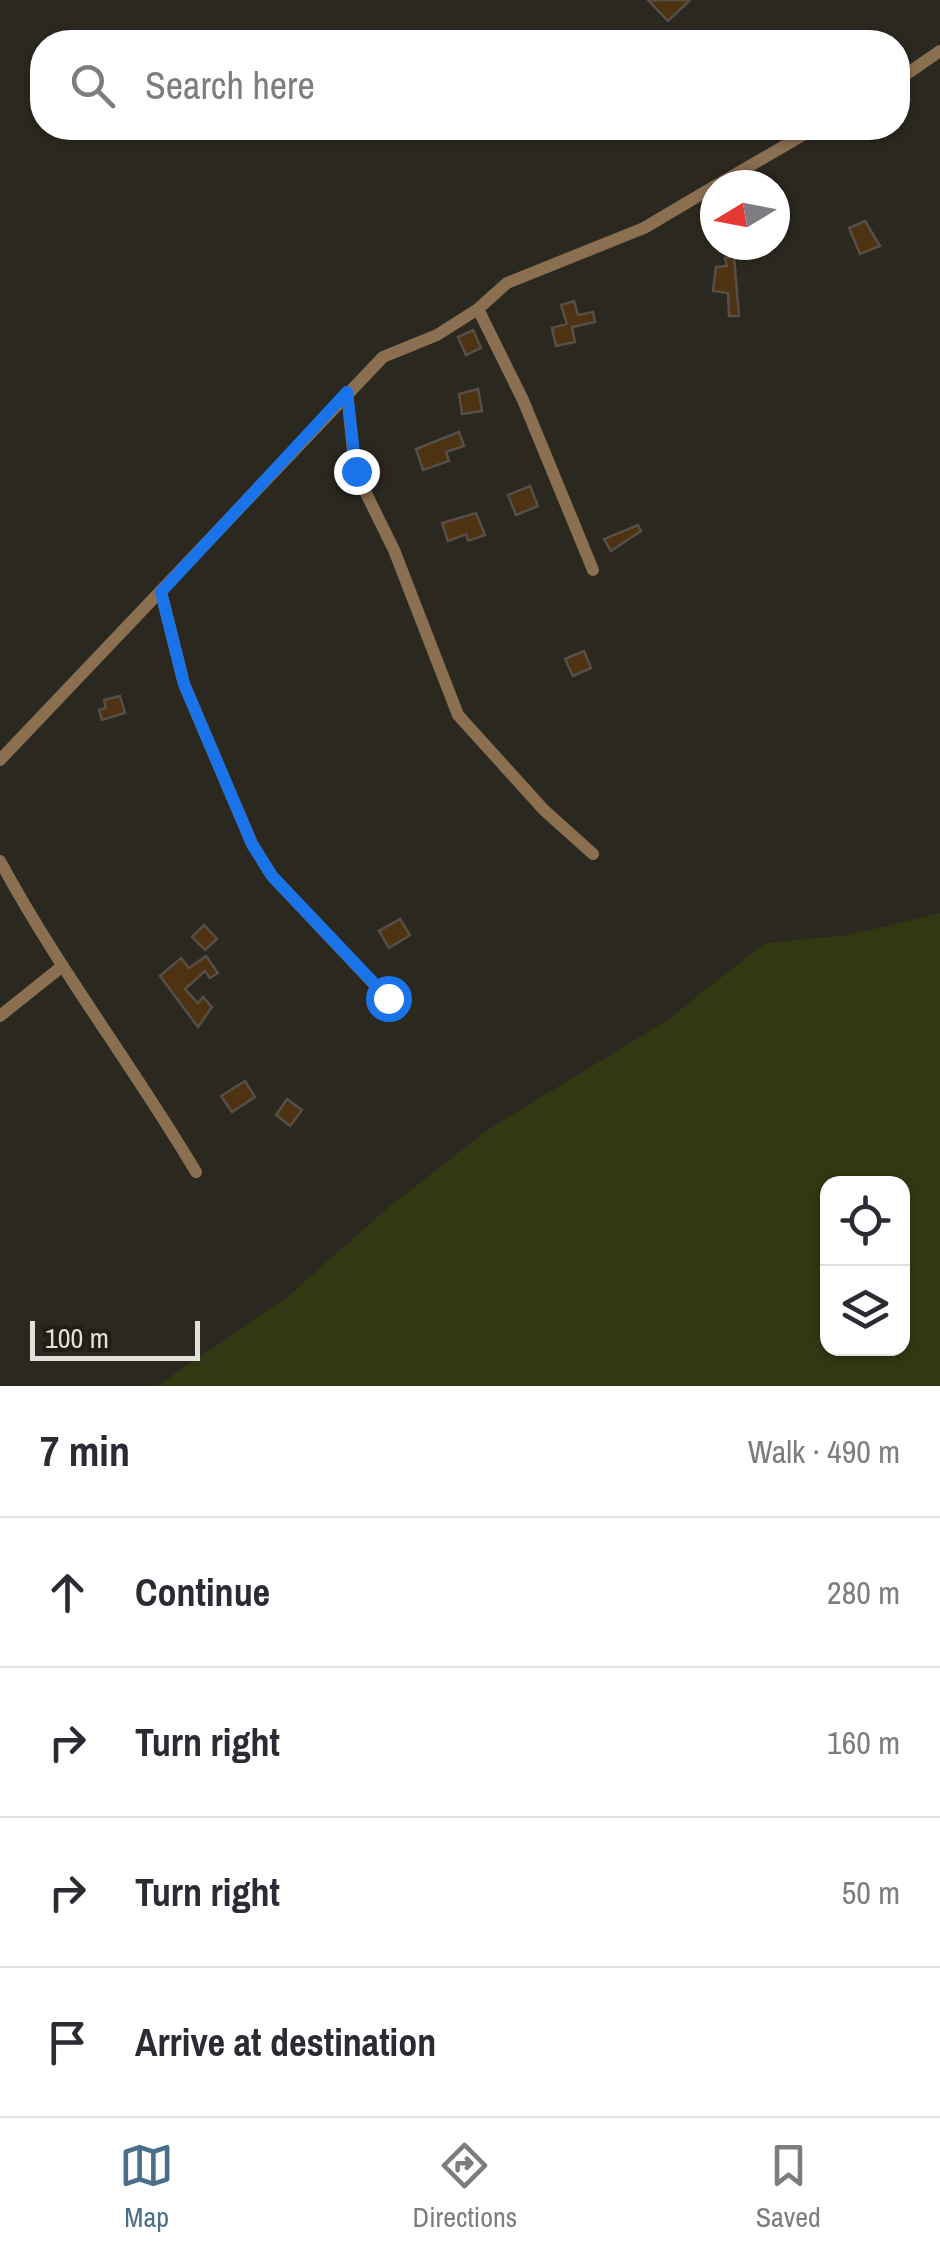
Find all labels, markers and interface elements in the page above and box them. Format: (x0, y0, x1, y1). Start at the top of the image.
search box (30, 30, 910, 140)
icon: search (65, 58, 120, 113)
text: Search here (145, 60, 315, 111)
north arrow (700, 170, 790, 260)
route end (334, 449, 380, 495)
route start (366, 976, 412, 1022)
map controls (820, 1176, 910, 1356)
button: locate (820, 1176, 910, 1266)
button: layers (820, 1266, 910, 1356)
scale bar (30, 1316, 200, 1360)
text: 100 m (45, 1319, 109, 1357)
text: 7 min (40, 1423, 130, 1479)
text: Walk · 490 m (748, 1430, 900, 1473)
icon: ahead (40, 1565, 95, 1620)
text: Continue (135, 1567, 270, 1618)
text: 280 m (827, 1571, 900, 1614)
icon: right (40, 1715, 95, 1770)
text: Turn right (135, 1717, 280, 1768)
text: 160 m (827, 1721, 900, 1764)
icon: right (40, 1865, 95, 1920)
text: Turn right (135, 1867, 280, 1918)
text: 50 m (842, 1871, 900, 1914)
icon: arrive (40, 2015, 95, 2070)
text: Arrive at destination (135, 2017, 436, 2068)
tab: Map (119, 2138, 174, 2236)
tab: Directions (413, 2138, 517, 2236)
tab: Saved (756, 2138, 821, 2236)

